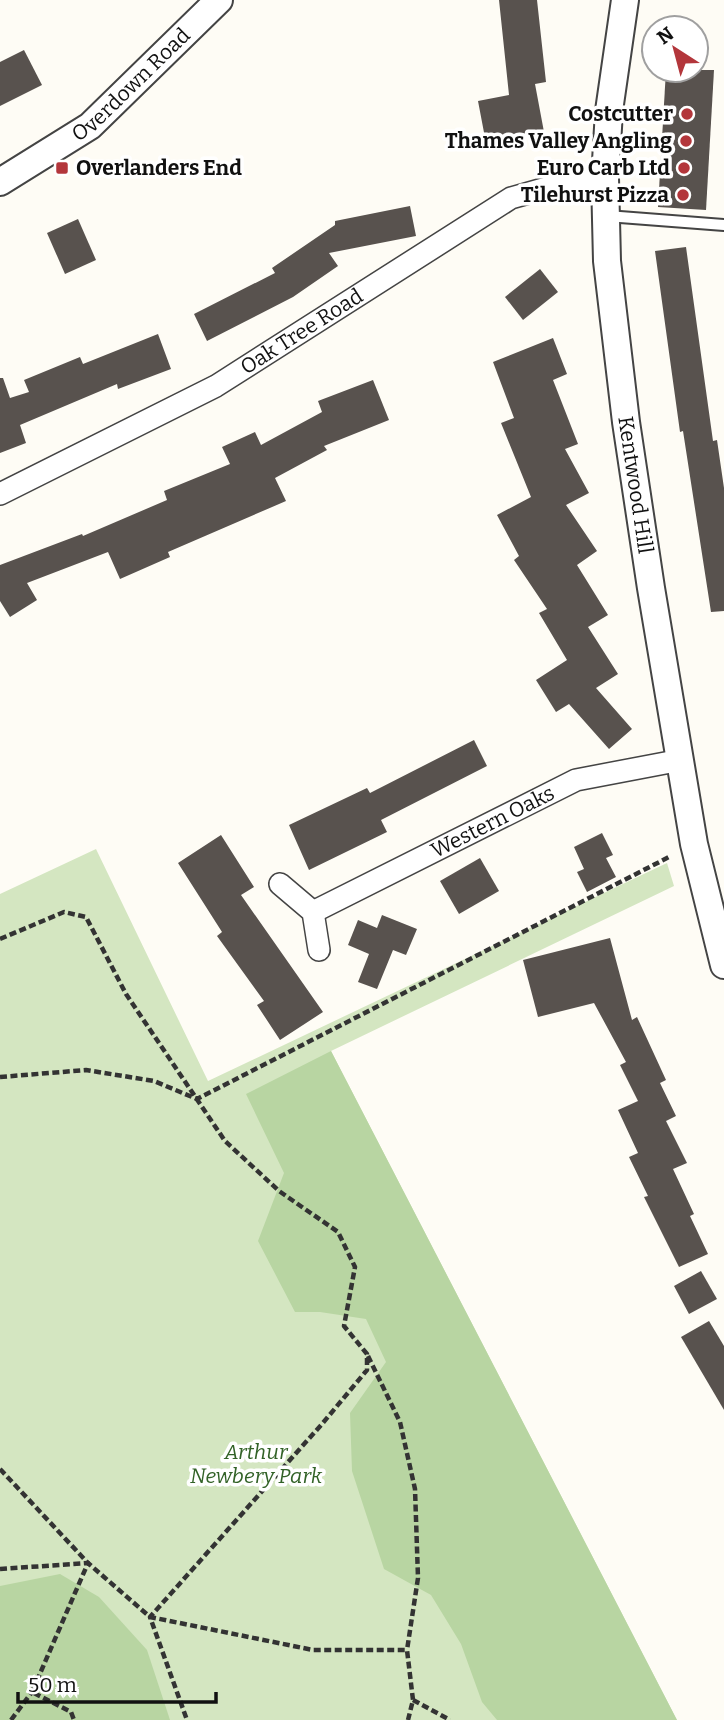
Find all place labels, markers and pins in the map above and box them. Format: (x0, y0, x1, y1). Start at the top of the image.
place label: Costcutter (568, 101, 673, 127)
marker: Costcutter (679, 106, 695, 122)
place label: Thames Valley Angling (445, 128, 672, 154)
marker: Thames Valley Angling (678, 133, 694, 149)
place label: Overlanders End (76, 155, 242, 181)
place label: Euro Carb Ltd (537, 155, 670, 181)
marker: Overlanders End (54, 160, 70, 176)
marker: Euro Carb Ltd (676, 160, 692, 176)
place label: Tilehurst Pizza (521, 182, 669, 208)
marker: Tilehurst Pizza (675, 187, 691, 203)

